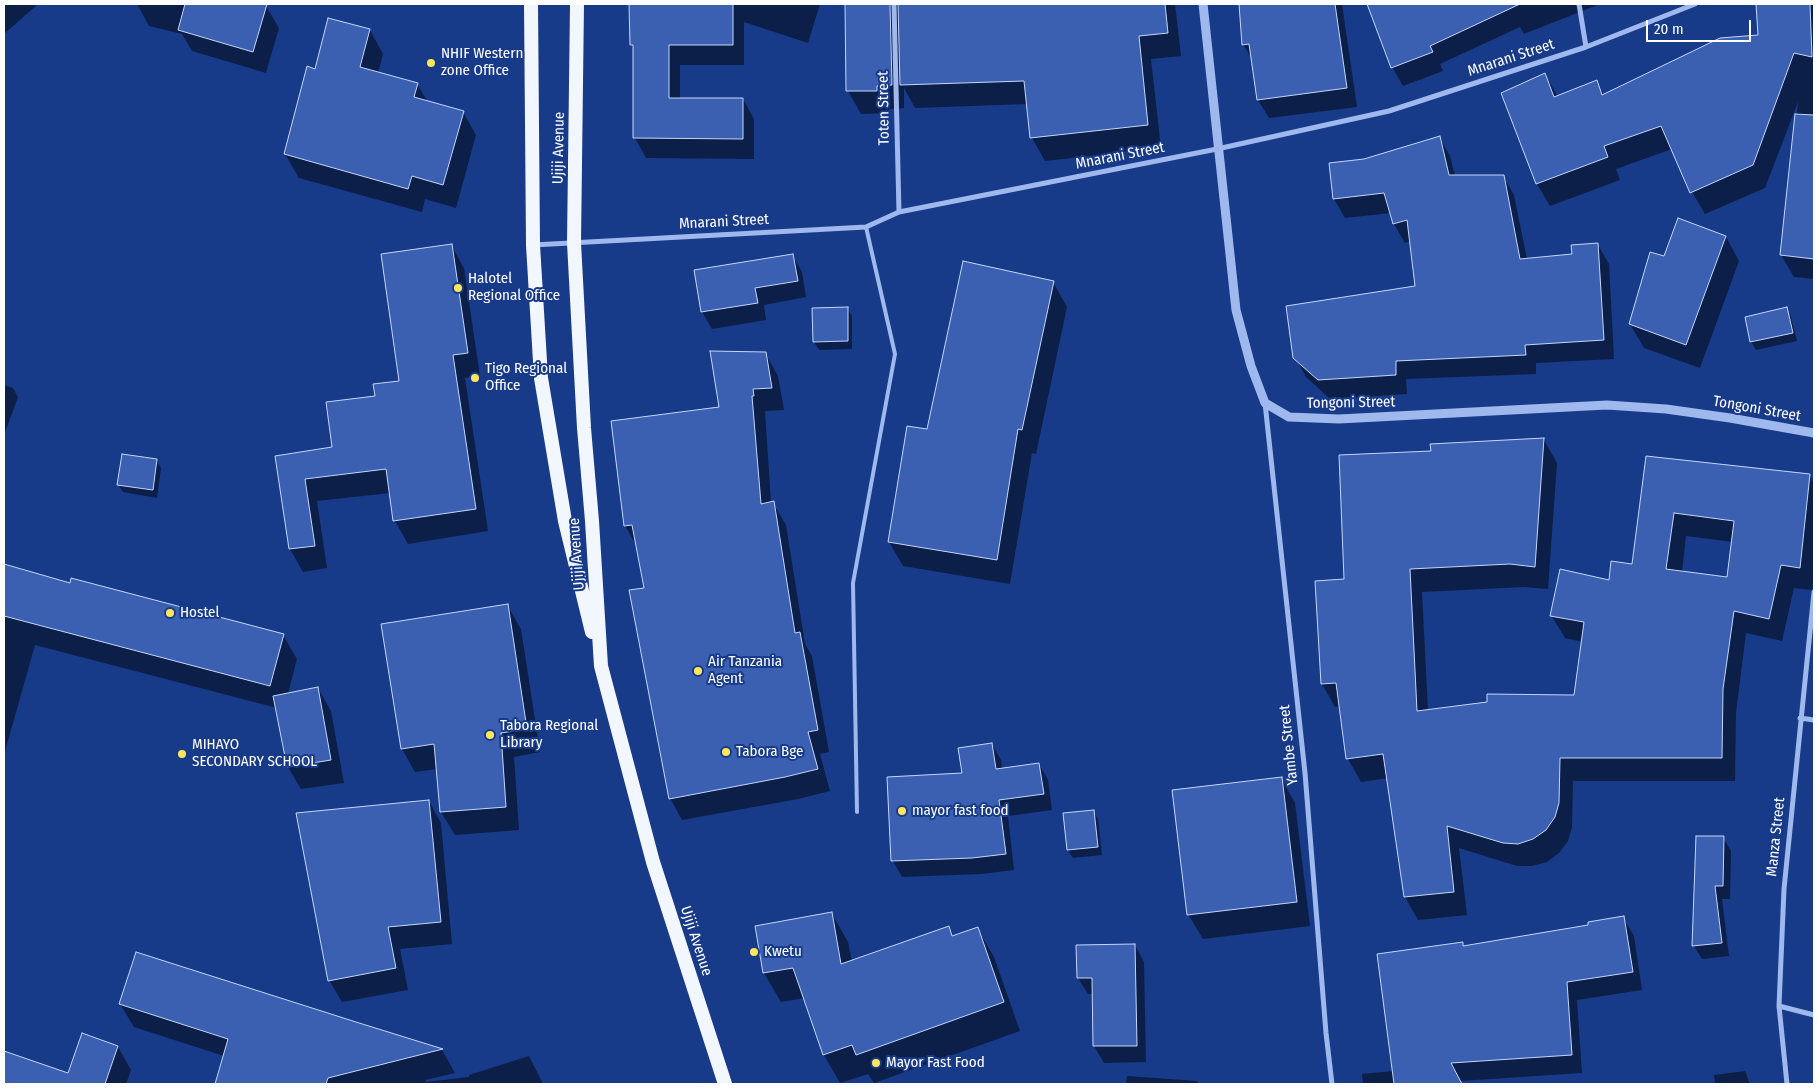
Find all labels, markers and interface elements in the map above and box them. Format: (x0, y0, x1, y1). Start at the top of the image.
scale bar (1648, 10, 1753, 42)
text: 20 m (1654, 20, 1684, 38)
street label: Mnarani Street (1465, 36, 1557, 80)
place label: NHIF Western zone Office (441, 45, 523, 80)
marker: NHIF Western zone Office (425, 57, 437, 69)
street label: Toten Street (874, 71, 894, 145)
street label: Ujiji Avenue (549, 112, 569, 184)
street label: Mnarani Street (1074, 139, 1166, 173)
street label: Mnarani Street (679, 211, 769, 233)
place label: Halotel Regional Office (468, 270, 560, 305)
marker: Halotel Regional Office (452, 282, 464, 294)
place label: Tigo Regional Office (485, 360, 567, 395)
marker: Tigo Regional Office (469, 372, 481, 384)
street label: Tongoni Street (1712, 392, 1802, 426)
street label: Tongoni Street (1306, 393, 1396, 413)
street label: Ujiji Avenue (565, 517, 589, 591)
place label: Hostel (180, 604, 219, 622)
marker: Hostel (164, 607, 176, 619)
place label: Air Tanzania Agent (708, 653, 782, 688)
marker: Air Tanzania Agent (692, 665, 704, 677)
street label: Yambe Street (1276, 704, 1302, 786)
place label: Tabora Regional Library (500, 717, 598, 752)
marker: Tabora Regional Library (484, 729, 496, 741)
place label: MIHAYO SECONDARY SCHOOL (192, 736, 317, 771)
place label: Tabora Bge (736, 743, 803, 761)
marker: Tabora Bge (720, 746, 732, 758)
marker: MIHAYO SECONDARY SCHOOL (176, 748, 188, 760)
street label: Manza Street (1763, 797, 1789, 877)
place label: mayor fast food (912, 802, 1009, 820)
marker: mayor fast food (896, 805, 908, 817)
street label: Ujiji Avenue (676, 904, 716, 978)
place label: Kwetu (764, 943, 802, 961)
marker: Kwetu (748, 946, 760, 958)
place label: Mayor Fast Food (886, 1054, 985, 1072)
marker: Mayor Fast Food (870, 1057, 882, 1069)

